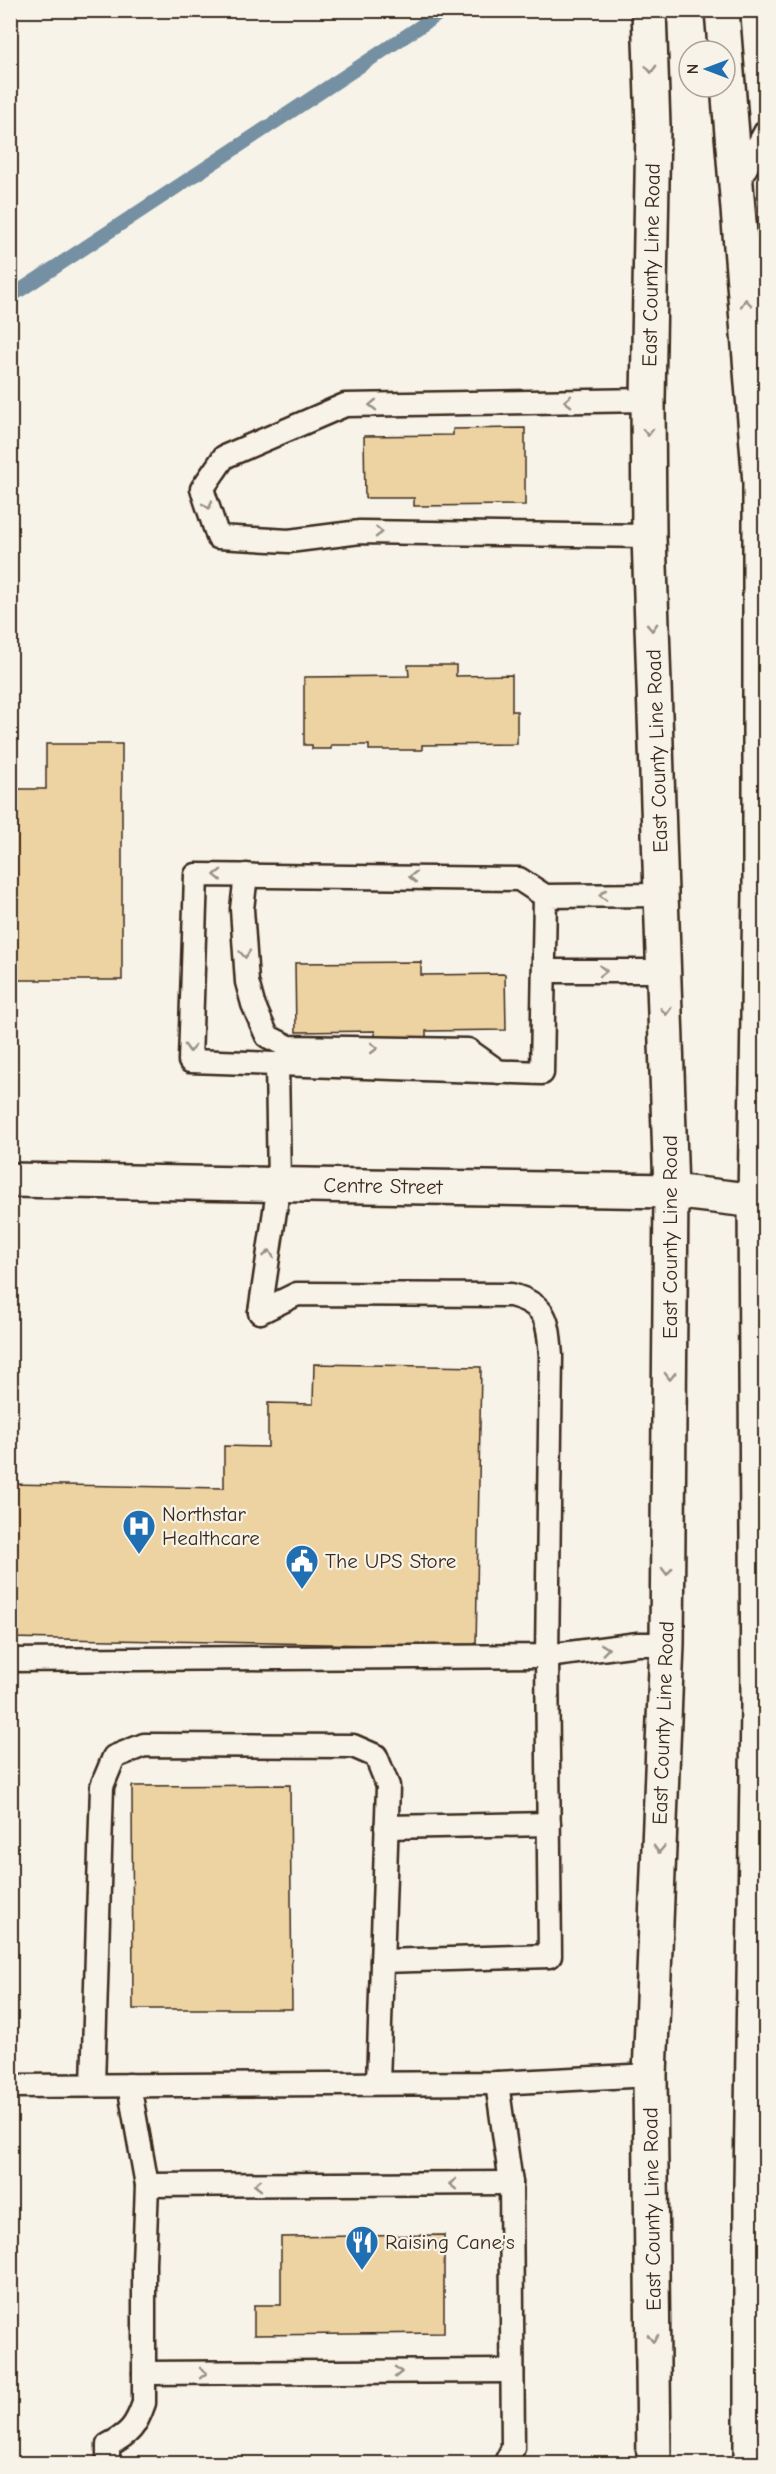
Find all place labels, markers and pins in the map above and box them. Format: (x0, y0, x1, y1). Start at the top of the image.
place label: Northstar Healthcare (162, 1502, 260, 1550)
hospital icon: Northstar Healthcare (121, 1508, 157, 1555)
public building icon: The UPS Store (284, 1543, 320, 1590)
place label: The UPS Store (325, 1549, 456, 1573)
restaurant icon: Raising Cane's (344, 2224, 380, 2271)
place label: Raising Cane's (385, 2230, 515, 2254)

